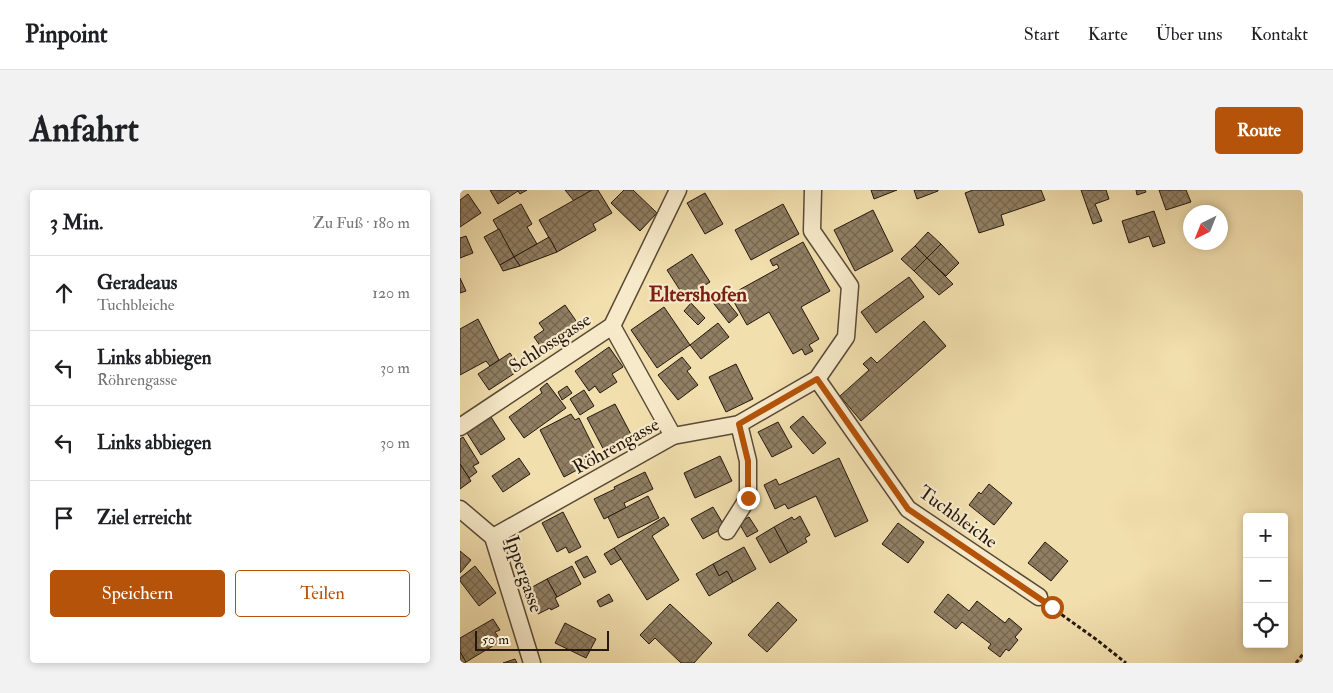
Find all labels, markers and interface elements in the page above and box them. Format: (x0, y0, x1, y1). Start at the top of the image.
text: Pinpoint (25, 19, 108, 50)
text: Start (1024, 23, 1060, 46)
text: Karte (1088, 23, 1128, 46)
text: Über uns (1156, 23, 1222, 46)
text: Kontakt (1250, 23, 1308, 46)
button: Route (1215, 107, 1303, 154)
text: Anfahrt (30, 108, 139, 152)
north arrow (1183, 205, 1228, 250)
text: 3 Min. (50, 209, 103, 236)
text: Zu Fuß · 180 m (313, 213, 410, 233)
text: Geradeaus (97, 271, 177, 295)
icon: ahead (50, 279, 78, 307)
district label: Eltershofen (649, 281, 747, 308)
text: 120 m (372, 283, 410, 303)
text: Tuchbleiche (97, 295, 174, 315)
street label: Schlossgasse (504, 308, 596, 378)
text: Links abbiegen (97, 346, 211, 370)
icon: left (50, 354, 78, 382)
text: 30 m (380, 358, 410, 378)
text: Röhrengasse (97, 370, 177, 390)
street label: Röhrengasse (568, 412, 664, 480)
icon: left (50, 429, 78, 457)
text: Links abbiegen (97, 431, 211, 455)
text: 30 m (380, 433, 410, 453)
street label: Tuchbleiche (914, 480, 1002, 554)
route end (737, 487, 760, 510)
icon: arrive (50, 504, 78, 532)
text: Ziel erreicht (97, 506, 192, 530)
map controls (1243, 513, 1288, 648)
button: + (1243, 513, 1288, 558)
street label: Ippergasse (499, 532, 548, 616)
button: − (1243, 558, 1288, 603)
button: Speichern (50, 570, 225, 617)
button: Teilen (235, 570, 410, 617)
route start (1041, 596, 1064, 619)
button: locate (1243, 603, 1288, 648)
scale bar (475, 628, 609, 651)
text: 50 m (482, 631, 509, 648)

